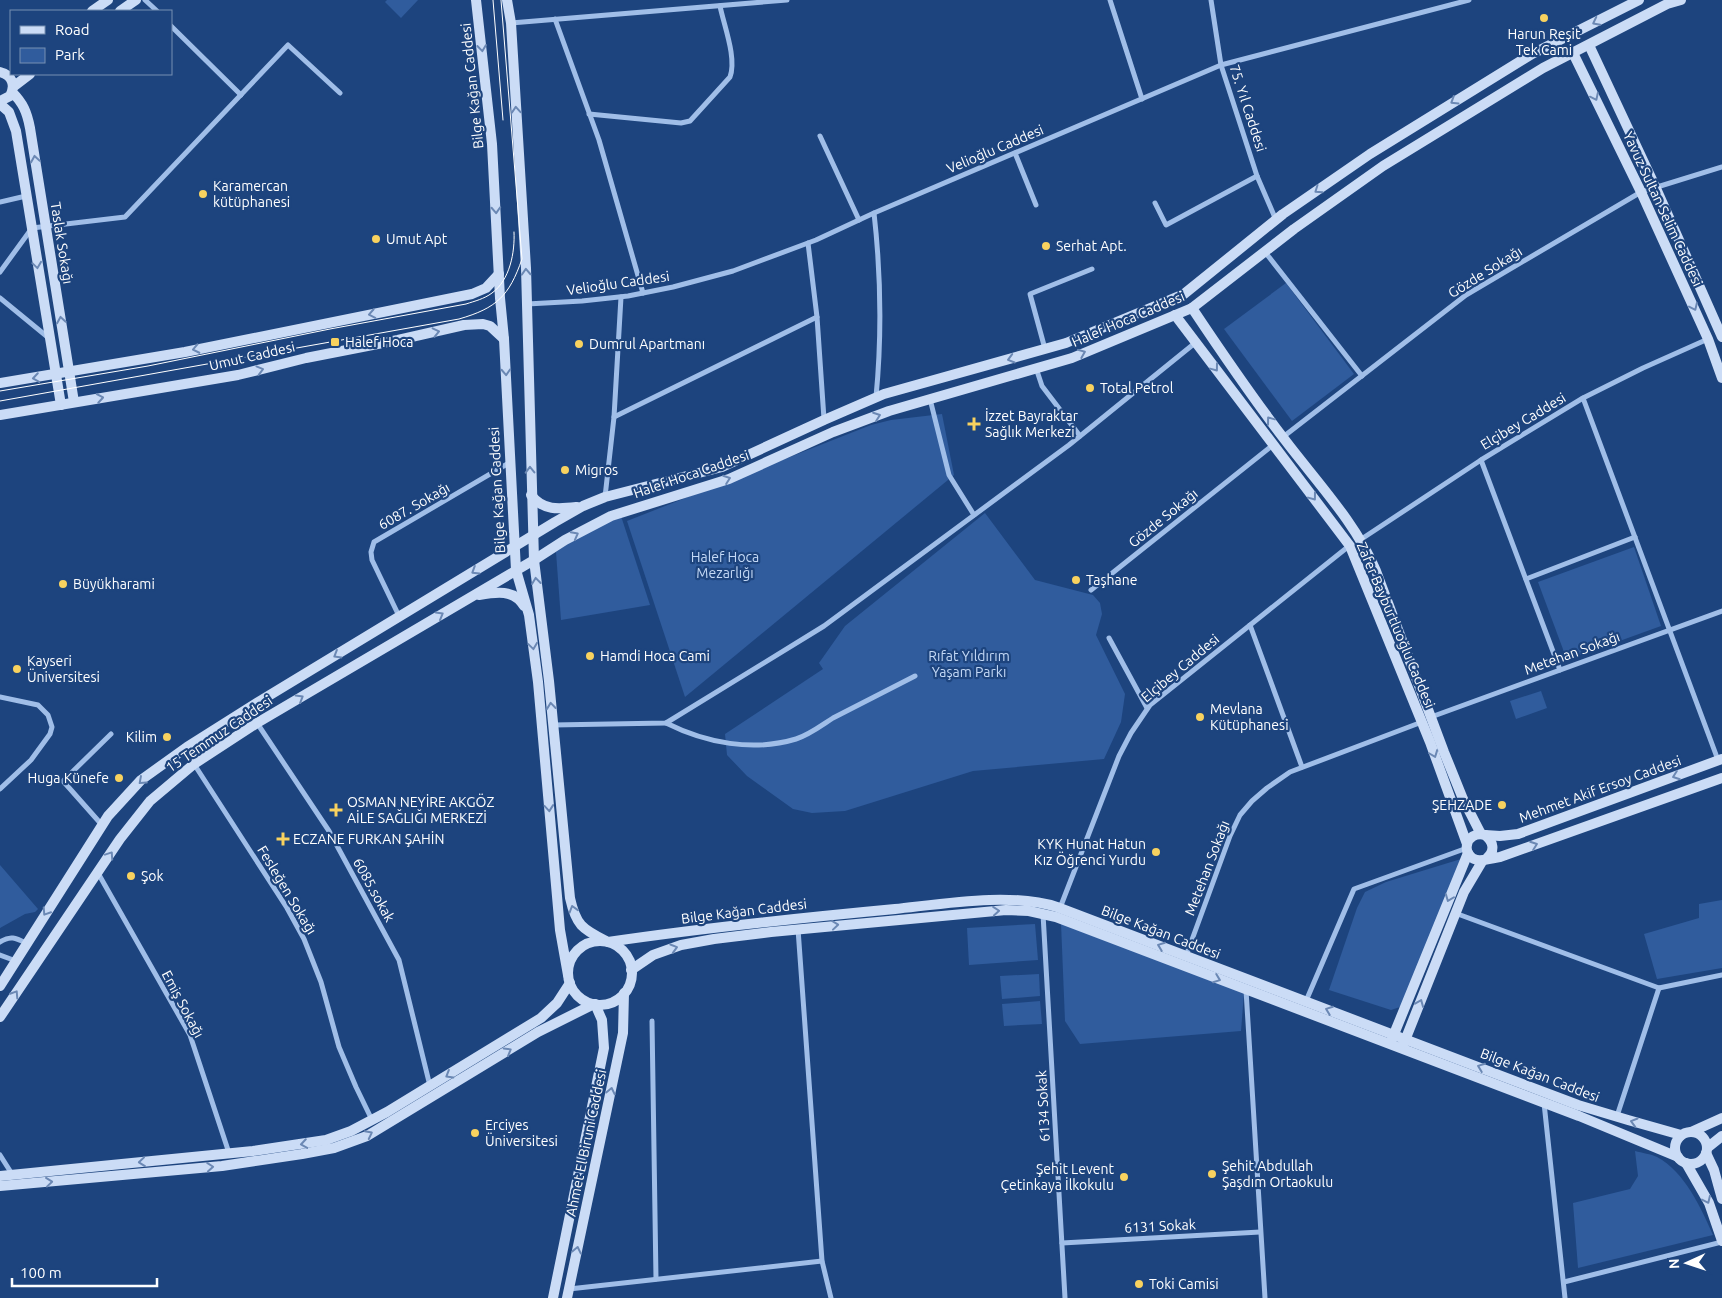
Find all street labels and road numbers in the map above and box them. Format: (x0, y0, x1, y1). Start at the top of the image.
street label: Bilge Kağan Caddesi (457, 22, 487, 150)
street label: 75. Yıl Caddesi (1226, 62, 1270, 154)
street label: Velioğlu Caddesi (944, 121, 1046, 177)
street label: Yavuz Sultan Selim Caddesi (1620, 129, 1706, 289)
street label: Taslak Sokağı (48, 201, 76, 285)
street label: Gözde Sokağı (1445, 243, 1525, 301)
street label: Velioğlu Caddesi (566, 268, 670, 298)
street label: Halef Hoca Caddesi (1069, 288, 1187, 350)
street label: Umut Caddesi (207, 338, 297, 374)
street label: Elçibey Caddesi (1477, 389, 1569, 453)
street label: Bilge Kağan Caddesi (486, 426, 508, 554)
street label: Halef Hoca Caddesi (631, 447, 751, 501)
street label: 6087. Sokağı (376, 479, 452, 533)
street label: Gözde Sokağı (1125, 485, 1201, 551)
street label: Zafer Bayburtluoğlu Caddesi (1354, 540, 1438, 710)
street label: Metehan Sokağı (1522, 628, 1622, 678)
street label: Elçibey Caddesi (1138, 631, 1222, 705)
street label: 15 Temmuz Caddesi (163, 692, 275, 776)
street label: Mehmet Akif Ersoy Caddesi (1517, 752, 1683, 826)
street label: Metehan Sokağı (1181, 818, 1233, 918)
street label: Fesleğen Sokağı (254, 843, 320, 937)
street label: 6085.sokak (350, 855, 398, 925)
street label: Bilge Kağan Caddesi (680, 895, 808, 927)
street label: Bilge Kağan Caddesi (1099, 902, 1223, 962)
street label: Emiş Sokağı (159, 968, 207, 1040)
street label: Bilge Kağan Caddesi (1478, 1045, 1602, 1105)
street label: Ahmet El Biruni Caddesi (563, 1068, 609, 1218)
street label: 6134 Sokak (1033, 1070, 1053, 1142)
street label: 6131 Sokak (1124, 1216, 1196, 1236)

